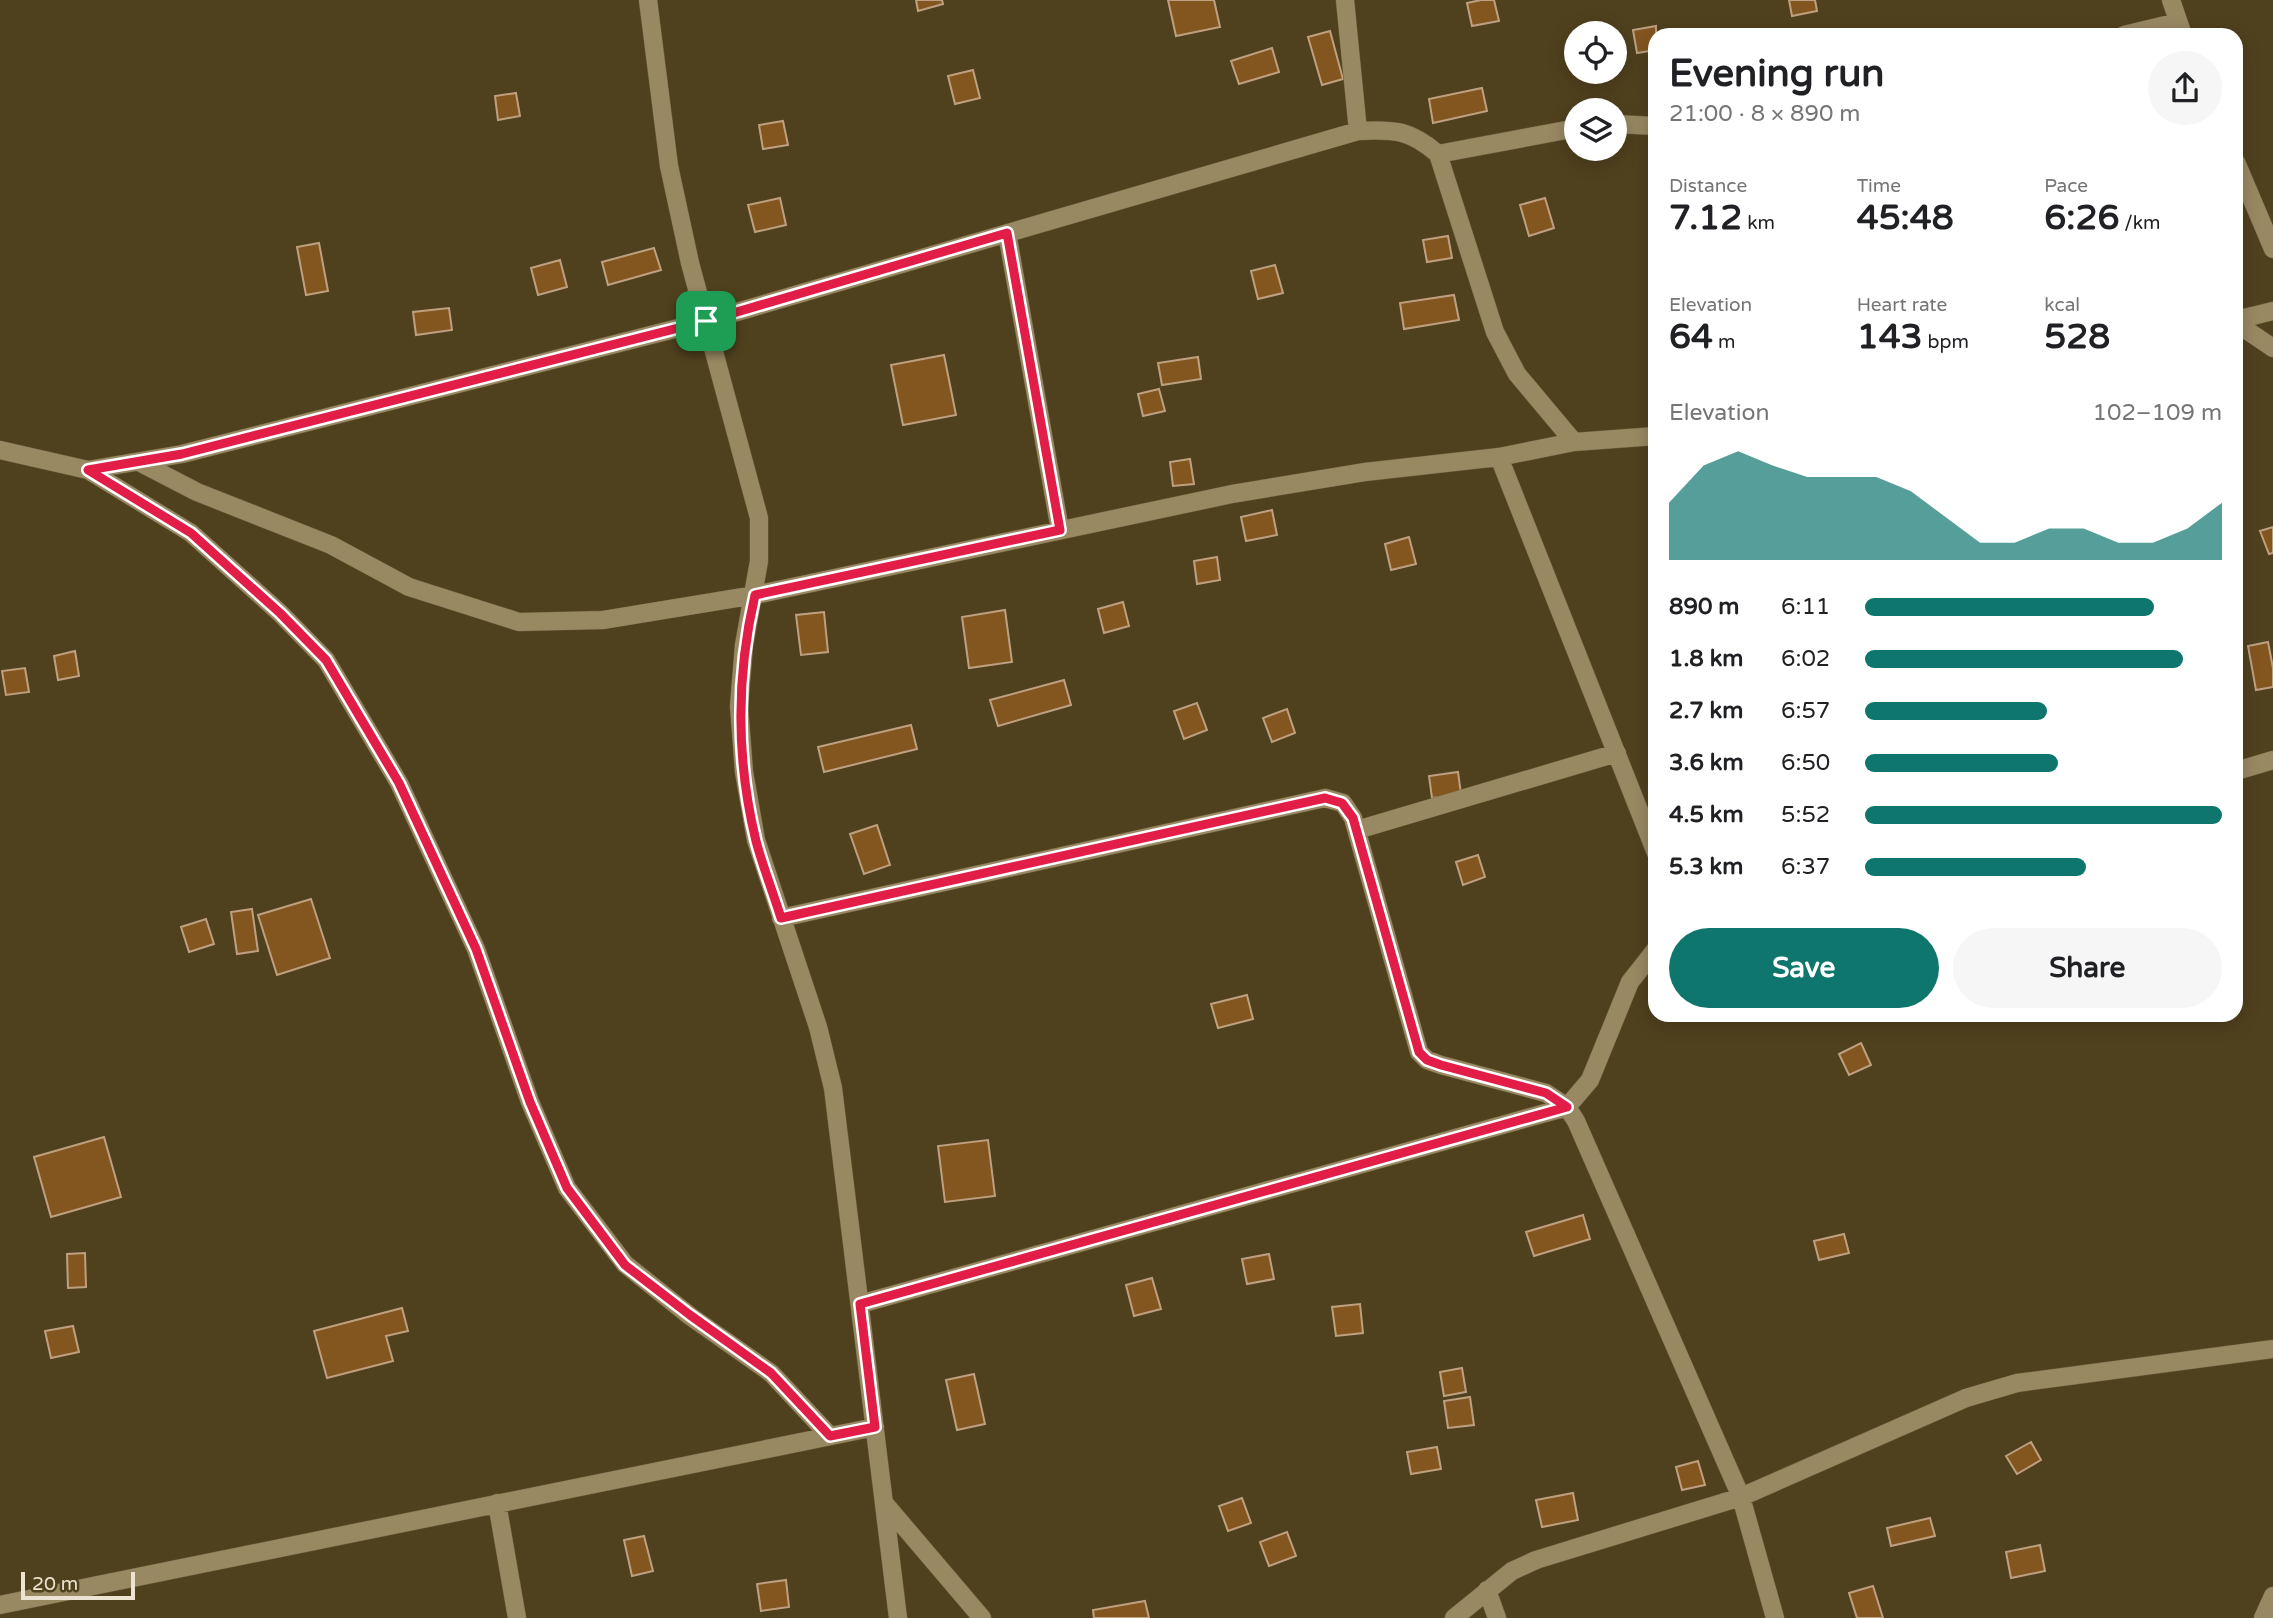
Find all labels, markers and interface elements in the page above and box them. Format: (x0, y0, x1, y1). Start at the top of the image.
map controls (1564, 21, 1627, 161)
button: locate (1564, 21, 1627, 84)
text: Evening run (1669, 51, 1884, 97)
button: share (2148, 51, 2222, 125)
button: layers (1564, 98, 1627, 161)
text: 21:00 · 8 × 890 m (1669, 100, 1860, 128)
text: Distance (1669, 175, 1747, 197)
text: Time (1857, 175, 1901, 197)
text: Pace (2044, 175, 2088, 197)
text: 7.12 (1669, 197, 1742, 239)
text: 45:48 (1857, 197, 1954, 239)
text: 6:26 (2044, 197, 2119, 239)
text: km (1742, 212, 1775, 234)
text: /km (2119, 212, 2161, 234)
pin (676, 291, 736, 351)
text: Elevation (1669, 294, 1752, 316)
text: Heart rate (1857, 294, 1947, 316)
text: kcal (2044, 294, 2080, 316)
icon: arrive (687, 302, 725, 340)
text: 64 (1669, 316, 1713, 358)
text: 143 (1857, 316, 1923, 358)
text: 528 (2044, 316, 2110, 358)
text: m (1713, 331, 1735, 353)
text: bpm (1923, 331, 1969, 353)
text: Elevation (1669, 399, 1770, 427)
text: 102–109 m (2093, 399, 2222, 427)
text: 890 m (1669, 593, 1739, 621)
text: 6:11 (1781, 593, 1830, 621)
text: 1.8 km (1669, 645, 1743, 673)
text: 6:02 (1781, 645, 1830, 673)
text: 2.7 km (1669, 697, 1743, 725)
text: 6:57 (1781, 697, 1830, 725)
text: 3.6 km (1669, 749, 1744, 777)
text: 6:50 (1781, 749, 1830, 777)
text: 4.5 km (1669, 801, 1744, 829)
text: 5:52 (1781, 801, 1830, 829)
text: 5.3 km (1669, 853, 1743, 881)
text: 6:37 (1781, 853, 1830, 881)
button: Save (1669, 928, 1939, 1008)
button: Share (1953, 928, 2222, 1008)
scale bar (21, 1569, 135, 1601)
text: 20 m (32, 1573, 78, 1595)

